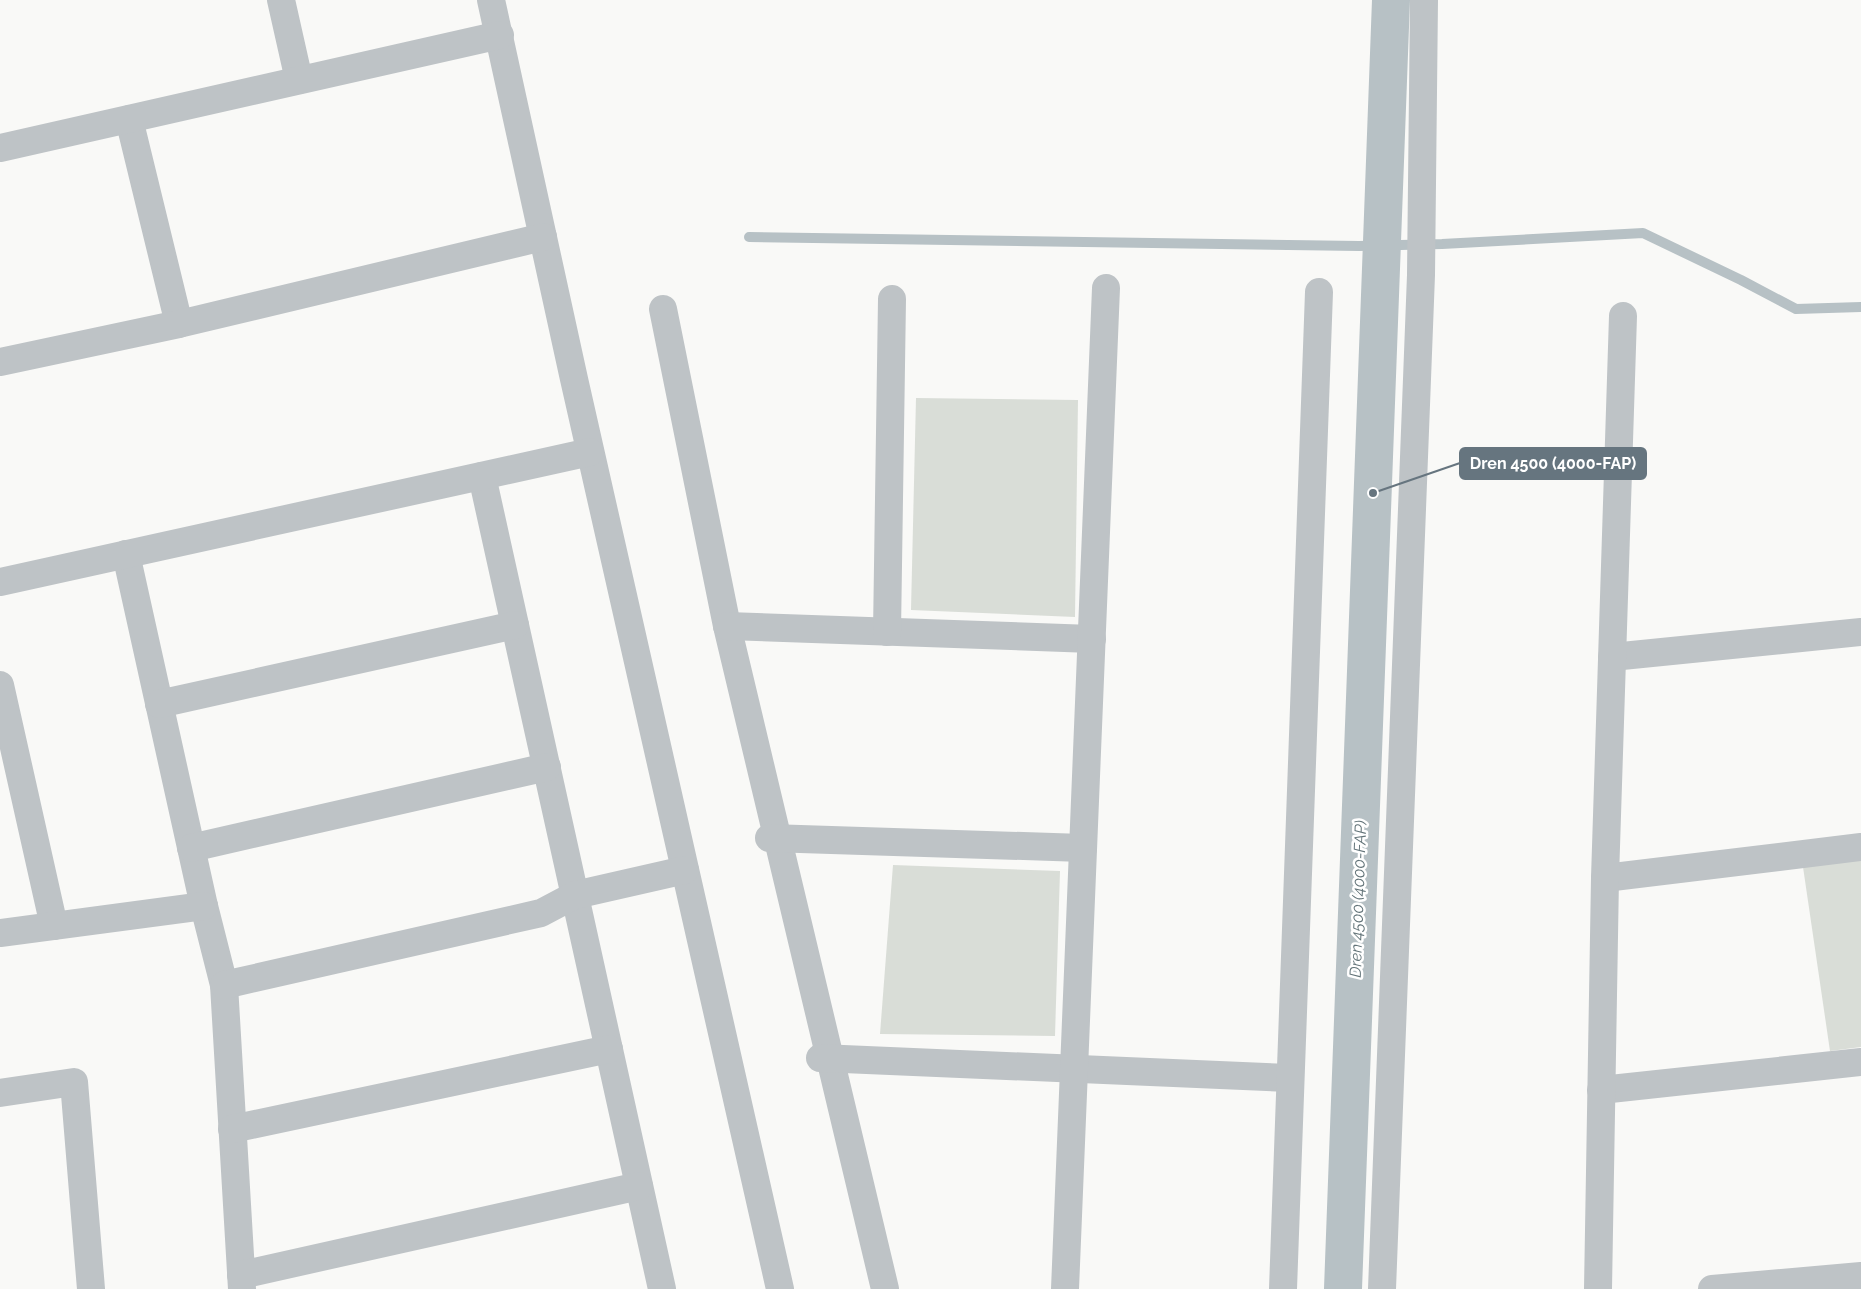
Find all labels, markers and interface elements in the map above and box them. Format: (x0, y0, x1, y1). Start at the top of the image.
callout: Dren 4500 (4000-FAP) (1460, 448, 1646, 479)
text: Dren 4500 (4000-FAP) (1470, 454, 1636, 473)
water label: Dren 4500 (4000-FAP) (1346, 820, 1370, 978)

